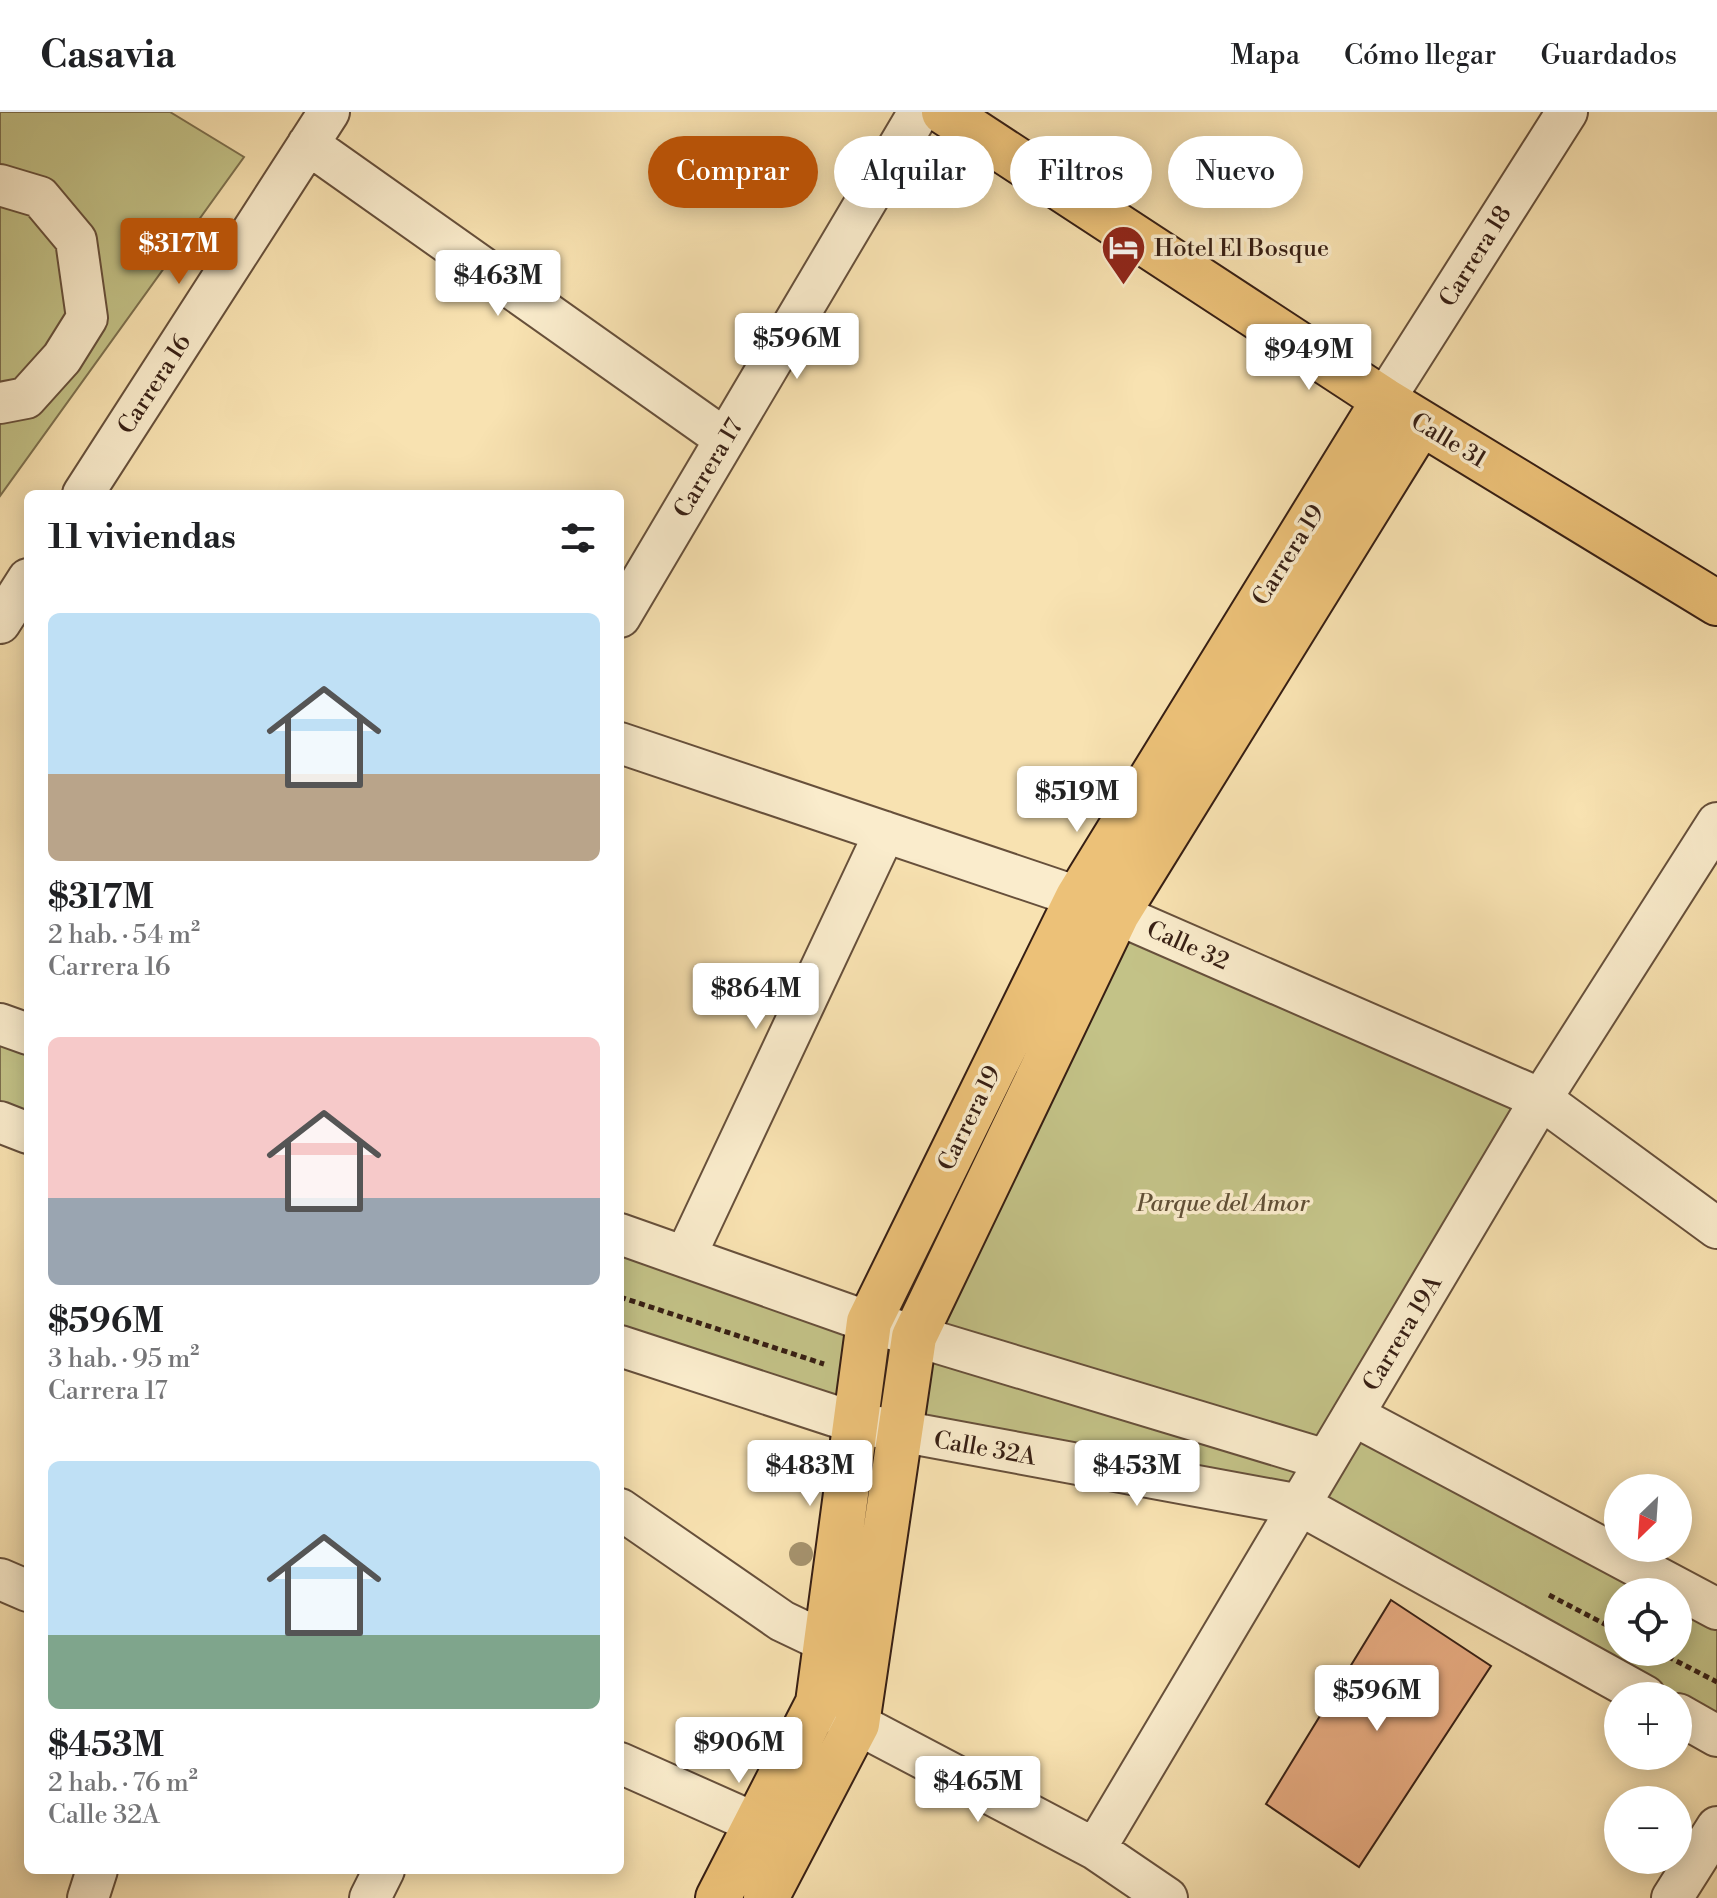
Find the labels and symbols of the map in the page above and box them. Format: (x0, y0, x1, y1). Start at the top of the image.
street label: Carrera 18 (1433, 200, 1519, 313)
pin: $317M (123, 218, 235, 286)
hotel icon: Hotel El Bosque (1099, 224, 1147, 287)
place label: Hotel El Bosque (1154, 234, 1329, 264)
pin: $463M (442, 250, 554, 318)
pin: $596M (741, 313, 853, 381)
pin: $949M (1253, 324, 1365, 392)
street label: Carrera 16 (111, 329, 198, 440)
street label: Calle 31 (1405, 407, 1492, 475)
street label: Carrera 17 (668, 414, 750, 524)
street label: Carrera 19 (1246, 500, 1332, 611)
pin: $519M (1021, 766, 1133, 834)
street label: Calle 32 (1142, 915, 1233, 977)
pin: $864M (700, 963, 812, 1031)
street label: Carrera 19 (932, 1061, 1008, 1176)
park label: Parque del Amor (1136, 1189, 1310, 1219)
street label: Carrera 19A (1357, 1270, 1449, 1397)
street label: Calle 32A (931, 1425, 1039, 1473)
pin: $483M (754, 1440, 866, 1508)
pin: $453M (1081, 1440, 1193, 1508)
north arrow (1604, 1474, 1692, 1562)
pin: $596M (1321, 1665, 1433, 1733)
pin: $906M (683, 1717, 795, 1785)
pin: $465M (922, 1756, 1034, 1824)

